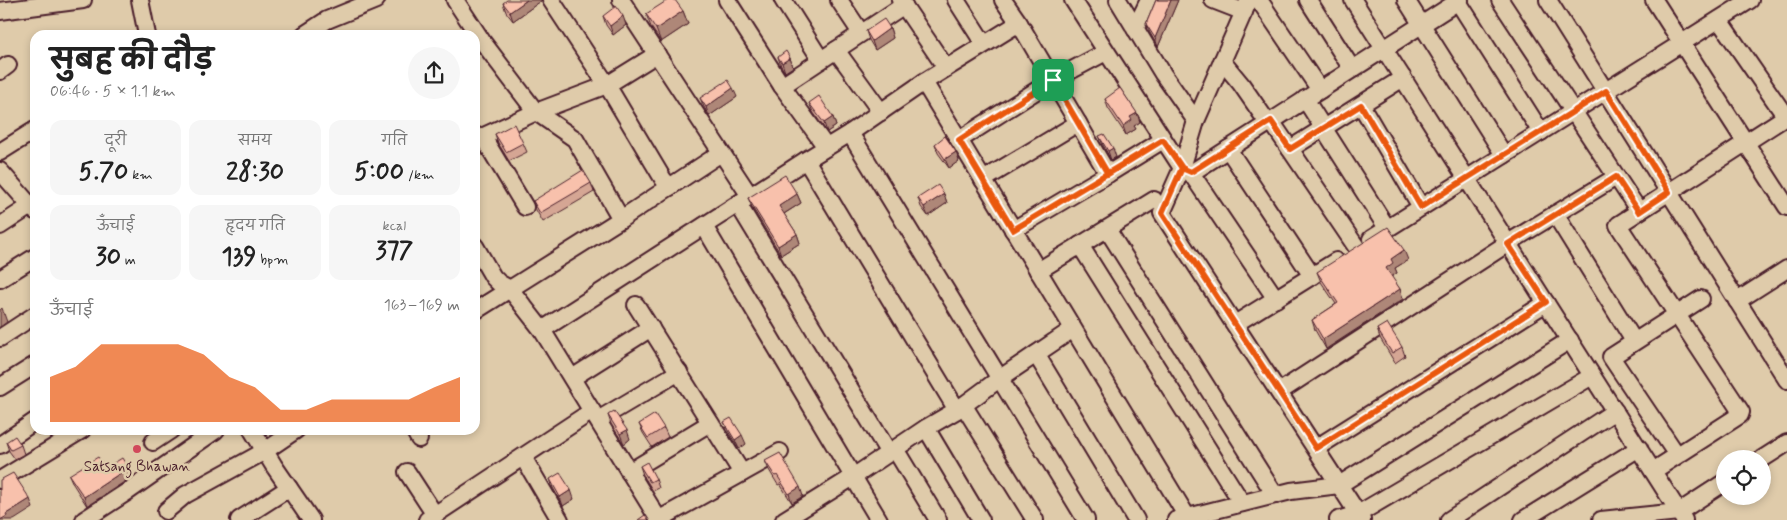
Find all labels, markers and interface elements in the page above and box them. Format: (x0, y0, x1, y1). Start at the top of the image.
text: सुबह की दौड़ (50, 43, 213, 80)
button: share (408, 47, 460, 99)
pin (1032, 59, 1074, 101)
icon: arrive (1039, 66, 1067, 94)
text: 06:46 · 5 × 1.1 km (50, 81, 176, 102)
text: दूरी (105, 132, 127, 150)
text: समय (238, 132, 272, 150)
text: गति (382, 132, 407, 150)
text: 5.70 (79, 156, 128, 189)
text: 28:30 (226, 156, 284, 189)
text: 5:00 (354, 156, 404, 189)
text: km (128, 166, 153, 184)
text: /km (404, 166, 434, 184)
text: ऊँचाई (97, 217, 134, 235)
text: हृदय गति (225, 217, 285, 235)
text: kcal (383, 217, 406, 235)
text: 377 (375, 235, 413, 268)
text: 30 (95, 241, 121, 274)
text: 139 (222, 241, 256, 274)
text: m (121, 251, 136, 269)
text: bpm (256, 251, 288, 269)
text: 163–169 m (384, 295, 460, 316)
text: ऊँचाई (50, 300, 93, 321)
marker: Satsang Bhawan (131, 443, 143, 455)
map controls (1716, 450, 1771, 505)
button: locate (1716, 450, 1771, 505)
place label: Satsang Bhawan (84, 457, 190, 478)

